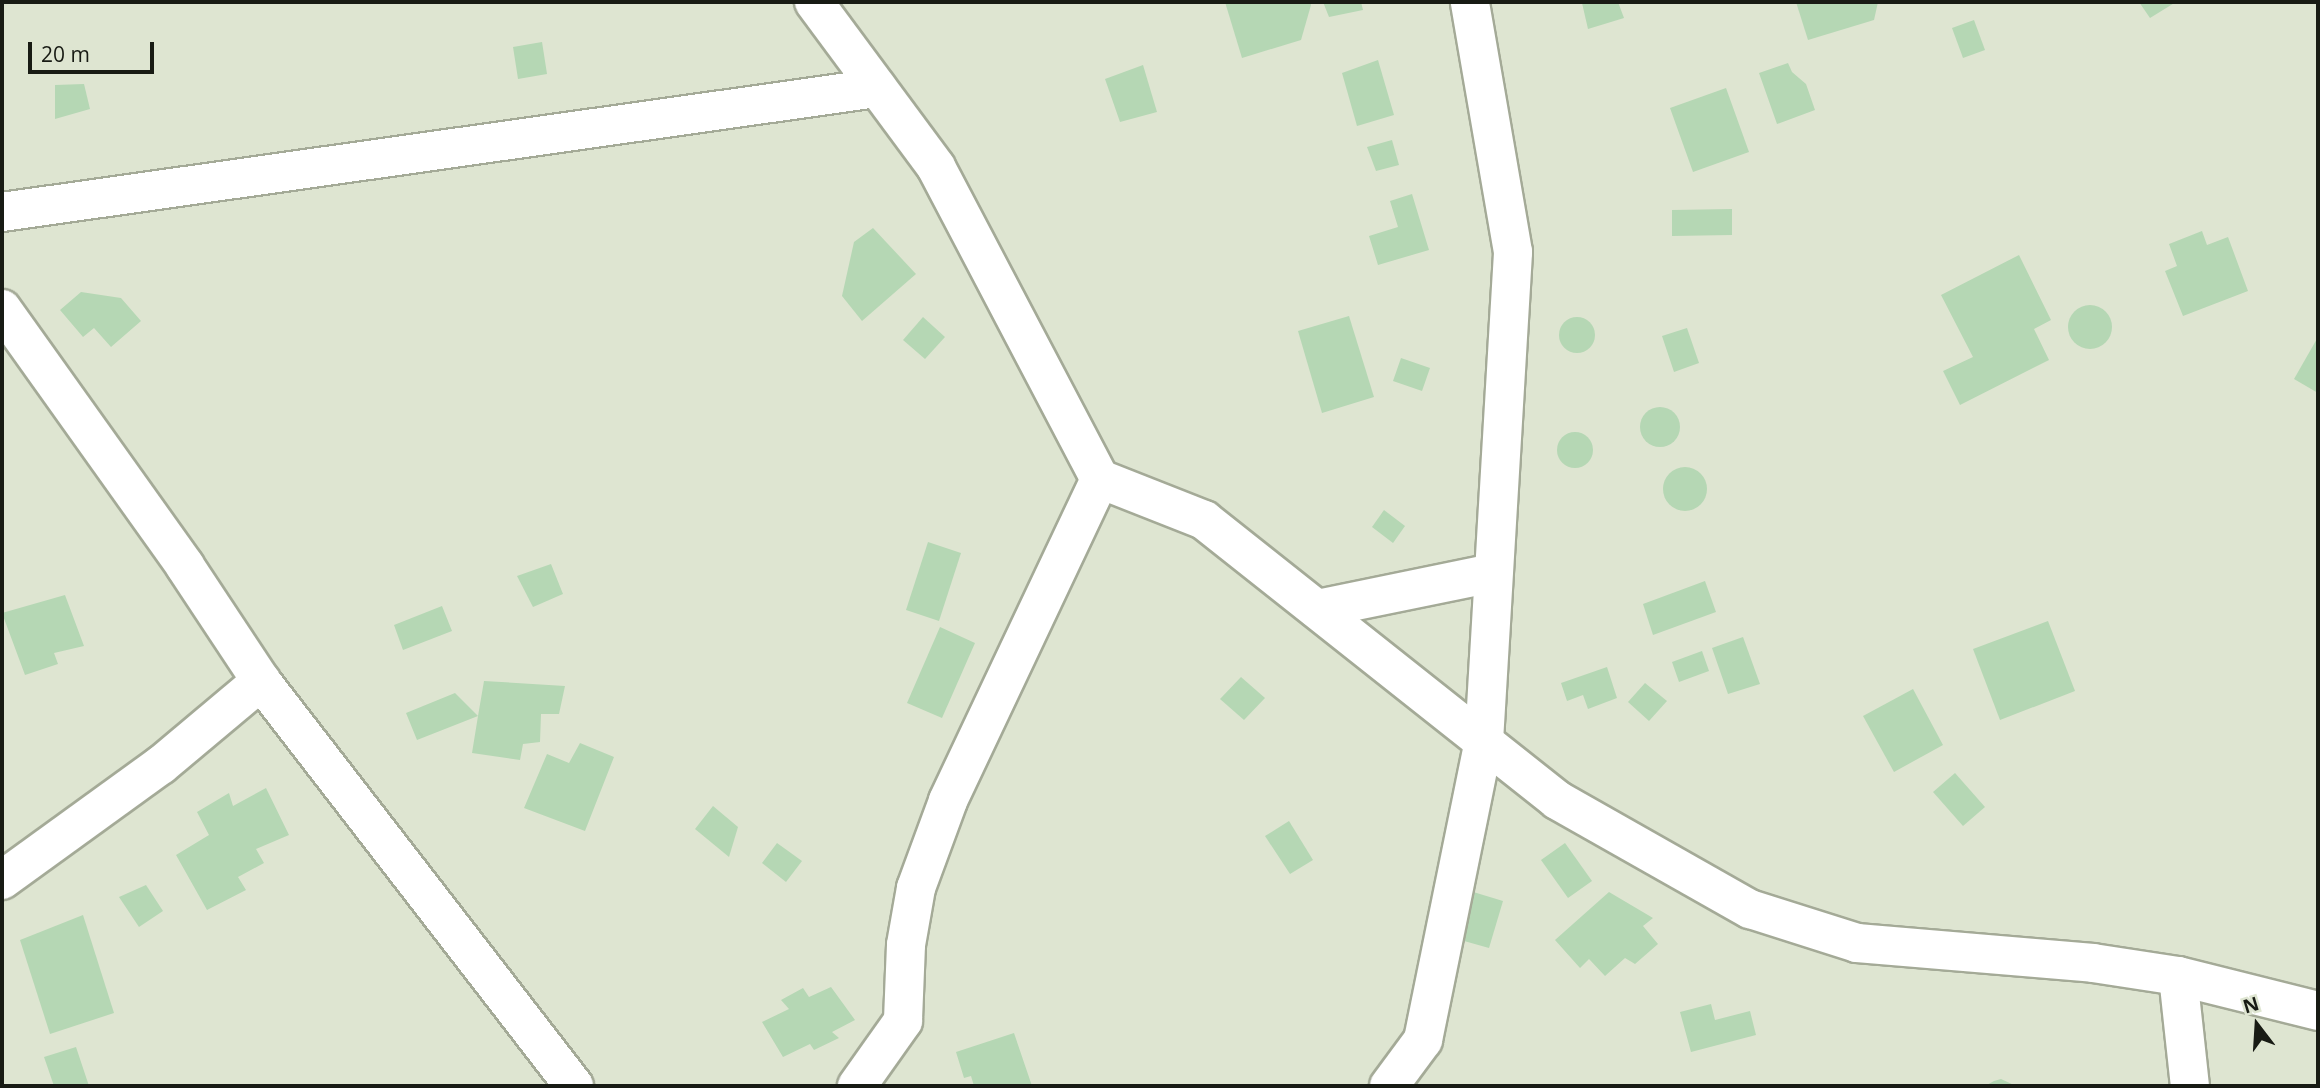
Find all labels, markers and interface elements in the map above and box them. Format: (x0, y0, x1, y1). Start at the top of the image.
scale bar (32, 28, 158, 72)
text: 20 m (41, 40, 90, 68)
north arrow (2222, 990, 2292, 1060)
text: N (2240, 990, 2262, 1020)

